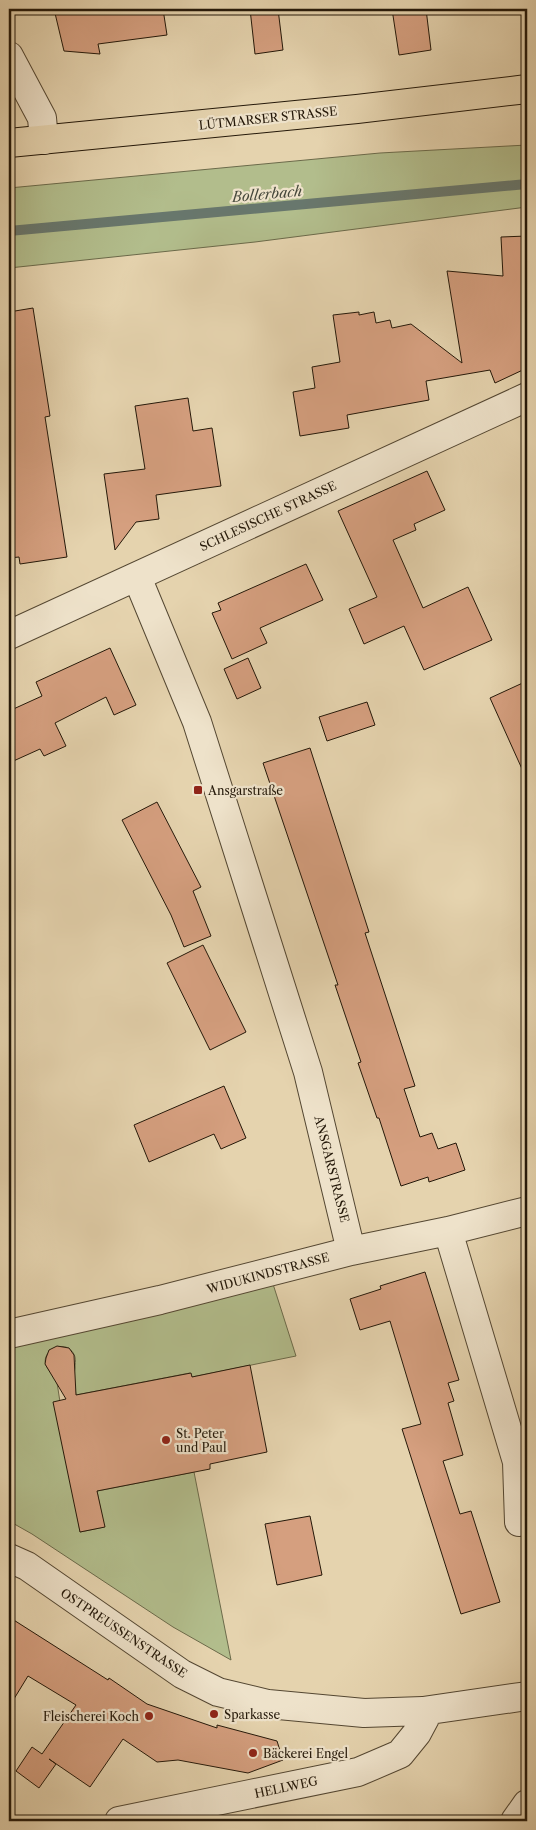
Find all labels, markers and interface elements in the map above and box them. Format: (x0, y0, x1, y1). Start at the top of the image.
street label: LÜTMARSER STRASSE (198, 102, 338, 133)
water label: Bollerbach (230, 182, 303, 206)
street label: SCHLESISCHE STRASSE (197, 478, 339, 554)
place label: Ansgarstraße (207, 783, 283, 798)
marker: Ansgarstraße (192, 784, 204, 796)
street label: ANSGARSTRASSE (311, 1113, 353, 1224)
street label: WIDUKINDSTRASSE (204, 1249, 331, 1297)
place label: St. Peter und Paul (176, 1426, 227, 1455)
marker: St. Peter und Paul (160, 1434, 172, 1446)
street label: OSTPREUSSENSTRASSE (58, 1585, 190, 1681)
place label: Sparkasse (224, 1707, 280, 1722)
marker: Sparkasse (208, 1708, 220, 1720)
place label: Fleischerei Koch (43, 1709, 139, 1724)
marker: Fleischerei Koch (143, 1710, 155, 1722)
place label: Bäckerei Engel (263, 1746, 348, 1761)
marker: Bäckerei Engel (247, 1747, 259, 1759)
street label: HELLWEG (253, 1773, 319, 1801)

